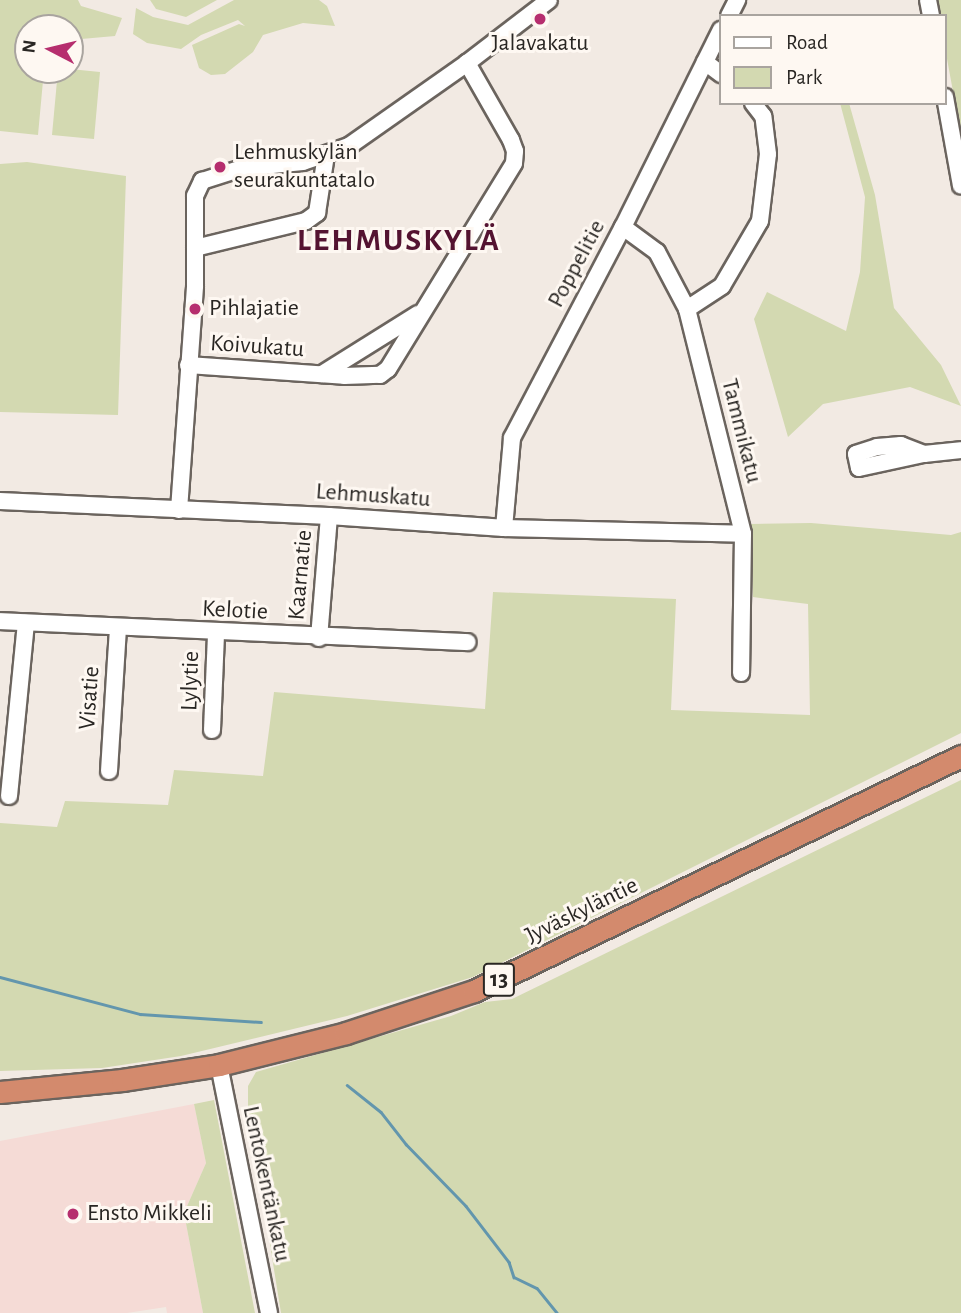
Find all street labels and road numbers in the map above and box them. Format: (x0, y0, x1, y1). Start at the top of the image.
street label: Poppelitie (542, 215, 612, 313)
street label: Koivukatu (209, 329, 305, 365)
street label: Tammikatu (714, 376, 768, 486)
street label: Lehmuskatu (315, 478, 431, 514)
street label: Kaarnatie (283, 529, 319, 621)
street label: Kelotie (201, 595, 269, 627)
street label: Lylytie (176, 650, 206, 712)
street label: Visatie (73, 665, 107, 731)
street label: Jyväskyläntie (521, 871, 643, 951)
road number: 13 (482, 960, 516, 1000)
street label: Lentokentänkatu (235, 1103, 297, 1265)

